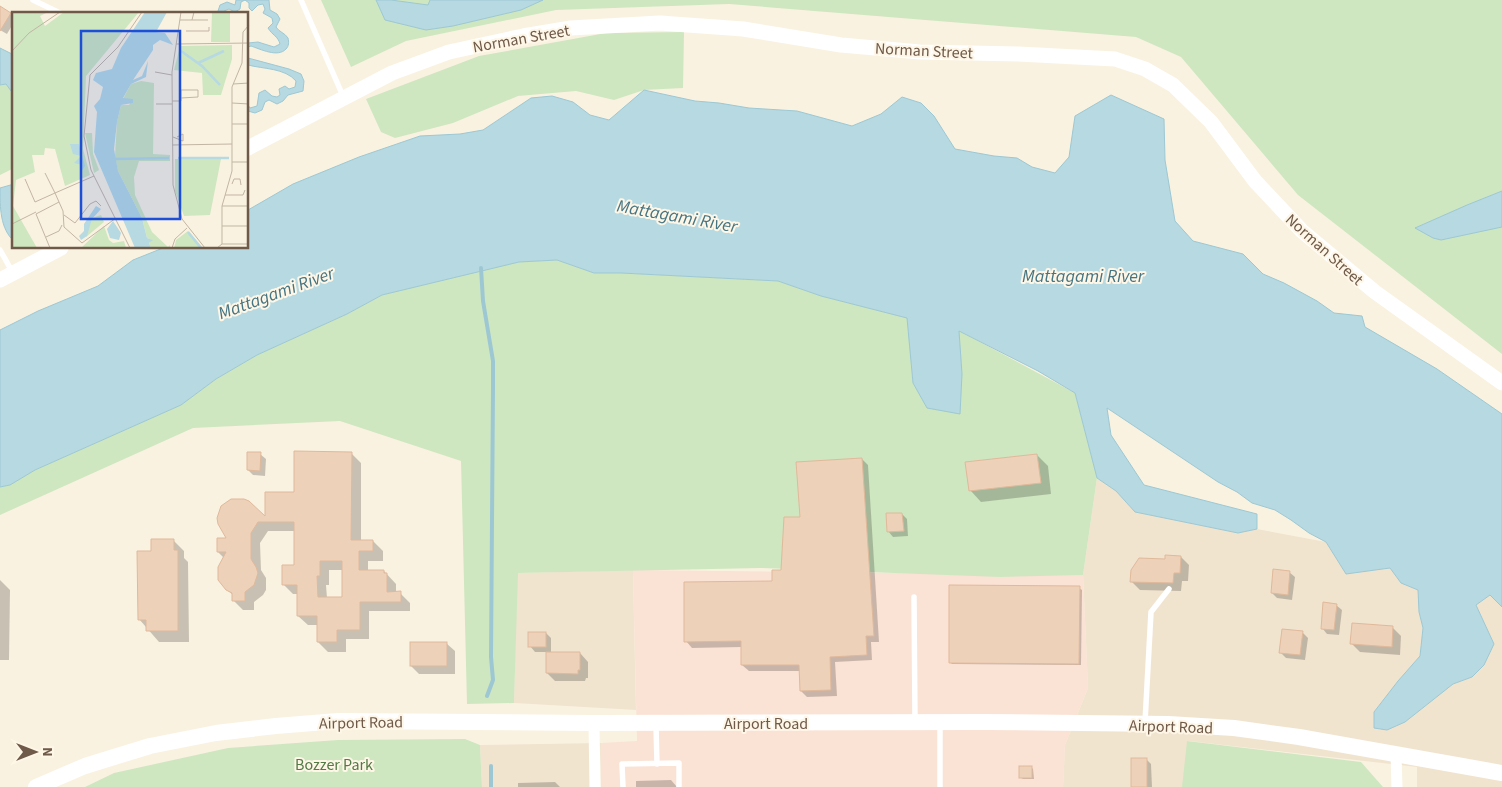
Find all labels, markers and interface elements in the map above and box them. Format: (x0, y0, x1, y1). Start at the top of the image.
inset map (12, 12, 249, 249)
street label: Norman Street (471, 20, 572, 58)
street label: Norman Street (874, 37, 974, 65)
water label: Mattagami River (615, 194, 740, 240)
street label: Norman Street (1281, 209, 1369, 291)
water label: Mattagami River (215, 261, 339, 326)
water label: Mattagami River (1022, 264, 1145, 289)
street label: Airport Road (319, 711, 403, 735)
street label: Airport Road (724, 713, 808, 735)
street label: Airport Road (1128, 715, 1213, 739)
north arrow (10, 727, 60, 777)
text: N (37, 747, 57, 757)
park label: Bozzer Park (295, 754, 373, 776)

